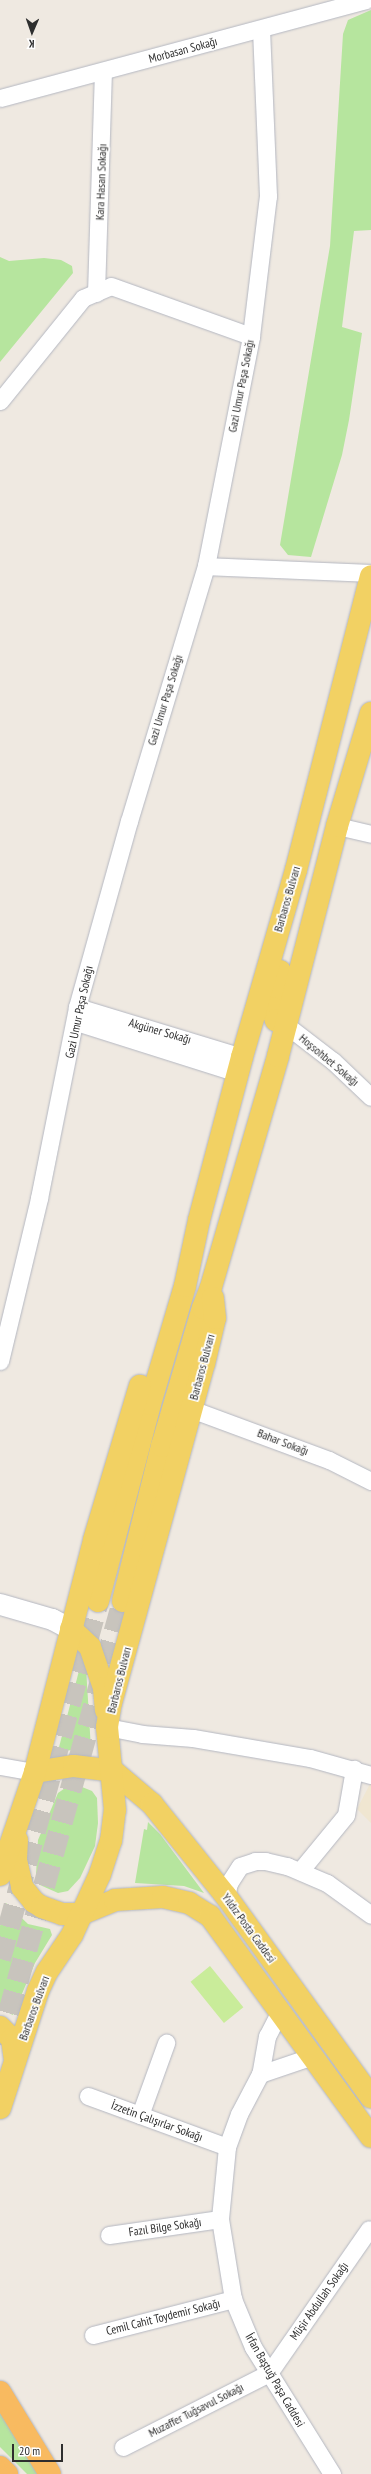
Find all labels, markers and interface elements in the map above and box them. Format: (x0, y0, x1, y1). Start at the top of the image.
north arrow (12, 12, 52, 52)
street label: Morbasan Sokağı (147, 34, 219, 66)
text: K (28, 37, 35, 51)
street label: Kara Hasan Sokağı (92, 143, 110, 221)
street label: Gazi Umur Paşa Sokağı (225, 338, 257, 434)
street label: Gazi Umur Paşa Sokağı (144, 653, 186, 747)
street label: Barbaros Bulvarı (271, 864, 303, 934)
street label: Gazi Umur Paşa Sokağı (62, 964, 96, 1060)
street label: Akgüner Sokağı (127, 1015, 193, 1047)
street label: Hoşsohbet Sokağı (296, 1031, 362, 1089)
street label: Barbaros Bulvarı (186, 1332, 218, 1402)
street label: Bahar Sokağı (255, 1426, 311, 1458)
street label: Barbaros Bulvarı (104, 1645, 134, 1715)
street label: Yıldız Posta Caddesi (219, 1890, 279, 1966)
street label: Barbaros Bulvarı (16, 1974, 52, 2042)
street label: İzzetin Çalışırlar Sokağı (109, 2098, 205, 2144)
street label: Fazıl Bilge Sokağı (128, 2215, 202, 2239)
street label: Müşir Abdullah Sokağı (287, 2259, 351, 2343)
street label: Cemil Cahit Toydemir Sokağı (104, 2296, 222, 2338)
street label: İrfan Baştuğ Paşa Caddesi (242, 2331, 308, 2429)
street label: Muzaffer Tuğsavul Sokağı (146, 2380, 246, 2440)
scale bar (14, 2436, 65, 2462)
text: 20 m (19, 2443, 40, 2458)

